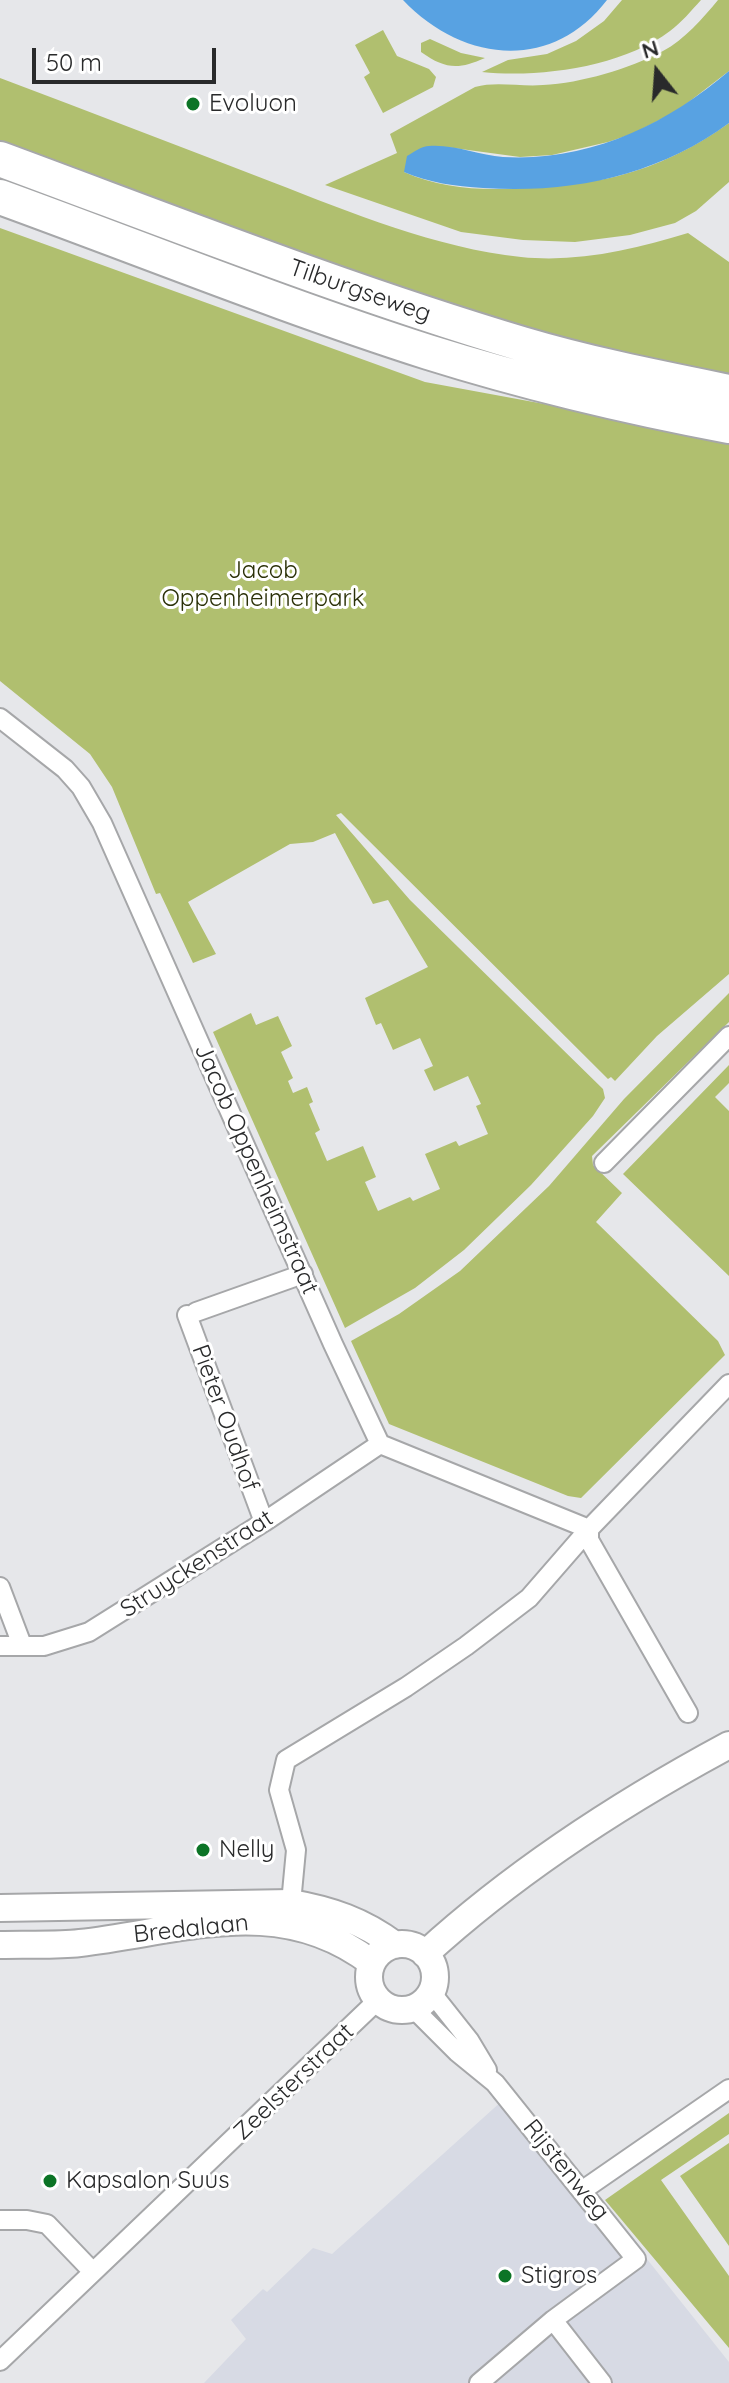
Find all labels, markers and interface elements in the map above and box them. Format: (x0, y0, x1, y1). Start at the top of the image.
scale bar (36, 32, 220, 82)
north arrow (617, 32, 697, 112)
text: N (638, 33, 662, 65)
text: 50 m (46, 47, 102, 77)
place label: Evoluon (209, 90, 297, 118)
marker: Evoluon (184, 95, 202, 113)
street label: Tilburgseweg (285, 253, 435, 329)
park label: Jacob Oppenheimerpark (161, 557, 365, 613)
street label: Jacob Oppenheimstraat (188, 1039, 324, 1299)
street label: Pieter Oudhof (185, 1341, 265, 1495)
street label: Struyckenstraat (115, 1504, 279, 1624)
place label: Nelly (219, 1836, 274, 1864)
marker: Nelly (194, 1841, 212, 1859)
street label: Bredalaan (132, 1909, 250, 1949)
street label: Zeelsterstraat (228, 2018, 360, 2146)
street label: Rijstenweg (517, 2114, 615, 2226)
place label: Kapsalon Suus (66, 2167, 230, 2195)
marker: Kapsalon Suus (41, 2172, 59, 2190)
place label: Stigros (521, 2262, 597, 2290)
marker: Stigros (496, 2267, 514, 2285)

